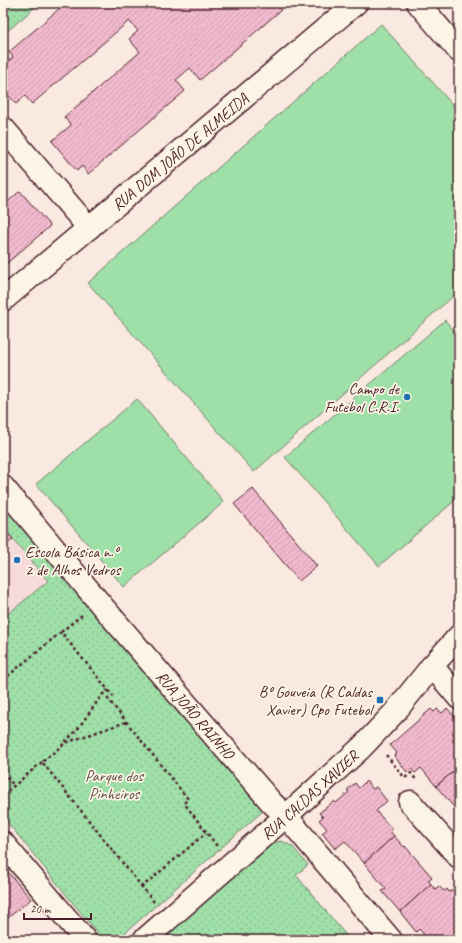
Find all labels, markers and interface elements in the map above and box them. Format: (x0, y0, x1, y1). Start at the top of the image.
street label: RUA DOM JOÃO DE ALMEIDA (108, 88, 253, 215)
place label: Campo de Futebol C.R.I. (324, 379, 401, 417)
marker: Campo de Futebol C.R.I. (402, 392, 412, 402)
place label: Escola Básica n.º 2 de Alhos Vedros (25, 542, 122, 580)
marker: Escola Básica n.º 2 de Alhos Vedros (12, 555, 22, 565)
street label: RUA JOÃO RAINHO (151, 667, 240, 765)
place label: Bº Gouveia (R Caldas Xavier) Cpo Futebol (259, 682, 375, 720)
marker: Bº Gouveia (R Caldas Xavier) Cpo Futebol (375, 695, 385, 705)
street label: RUA CALDAS XAVIER (257, 745, 364, 844)
park label: Parque dos Pinheiros (85, 766, 145, 804)
scale bar (24, 895, 91, 921)
text: 20 m (30, 901, 52, 917)

